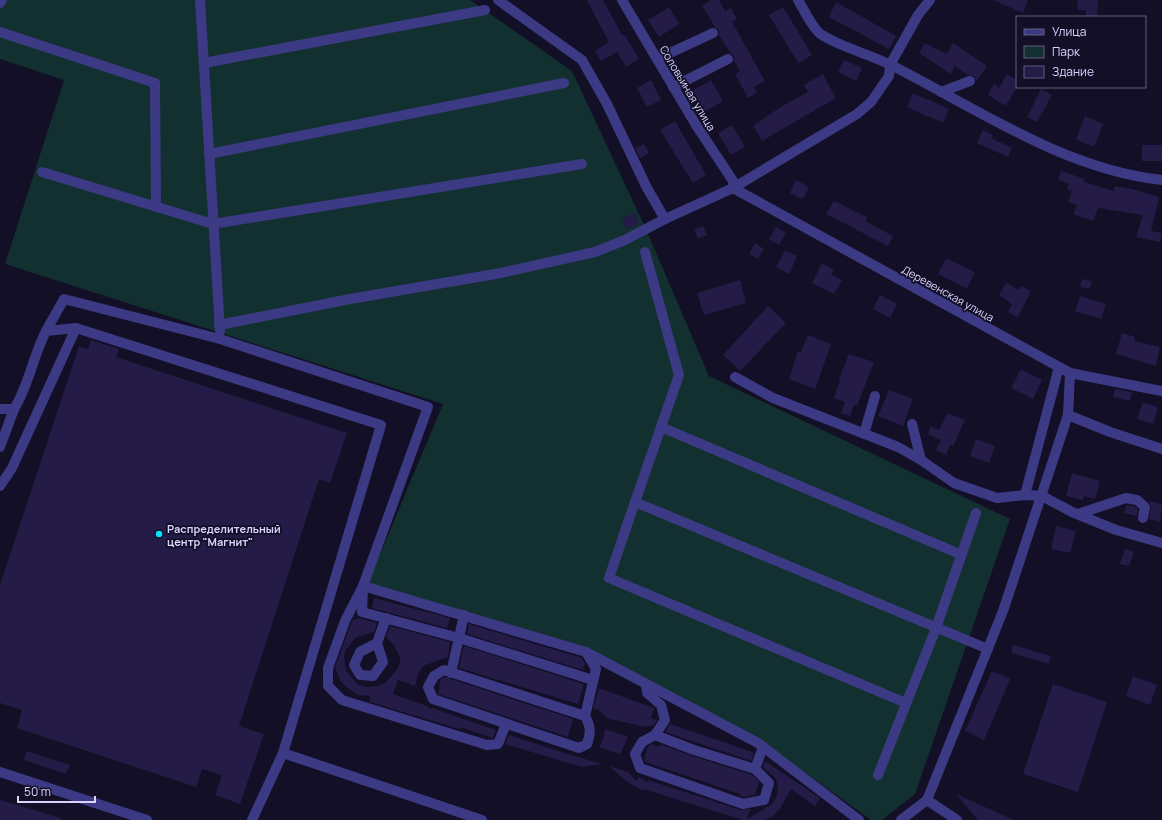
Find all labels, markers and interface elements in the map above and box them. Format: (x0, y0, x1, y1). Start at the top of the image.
legend (1016, 16, 1146, 88)
text: Улица (1052, 23, 1086, 40)
street label: Соловьиная улица (657, 43, 719, 133)
text: Парк (1052, 43, 1081, 60)
text: Здание (1052, 63, 1094, 80)
street label: Деревенская улица (899, 261, 997, 325)
place label: Распределительный центр "Магнит" (167, 521, 281, 549)
marker: Распределительный центр "Магнит" (154, 529, 164, 539)
scale bar (18, 778, 95, 804)
text: 50 m (24, 783, 51, 800)

